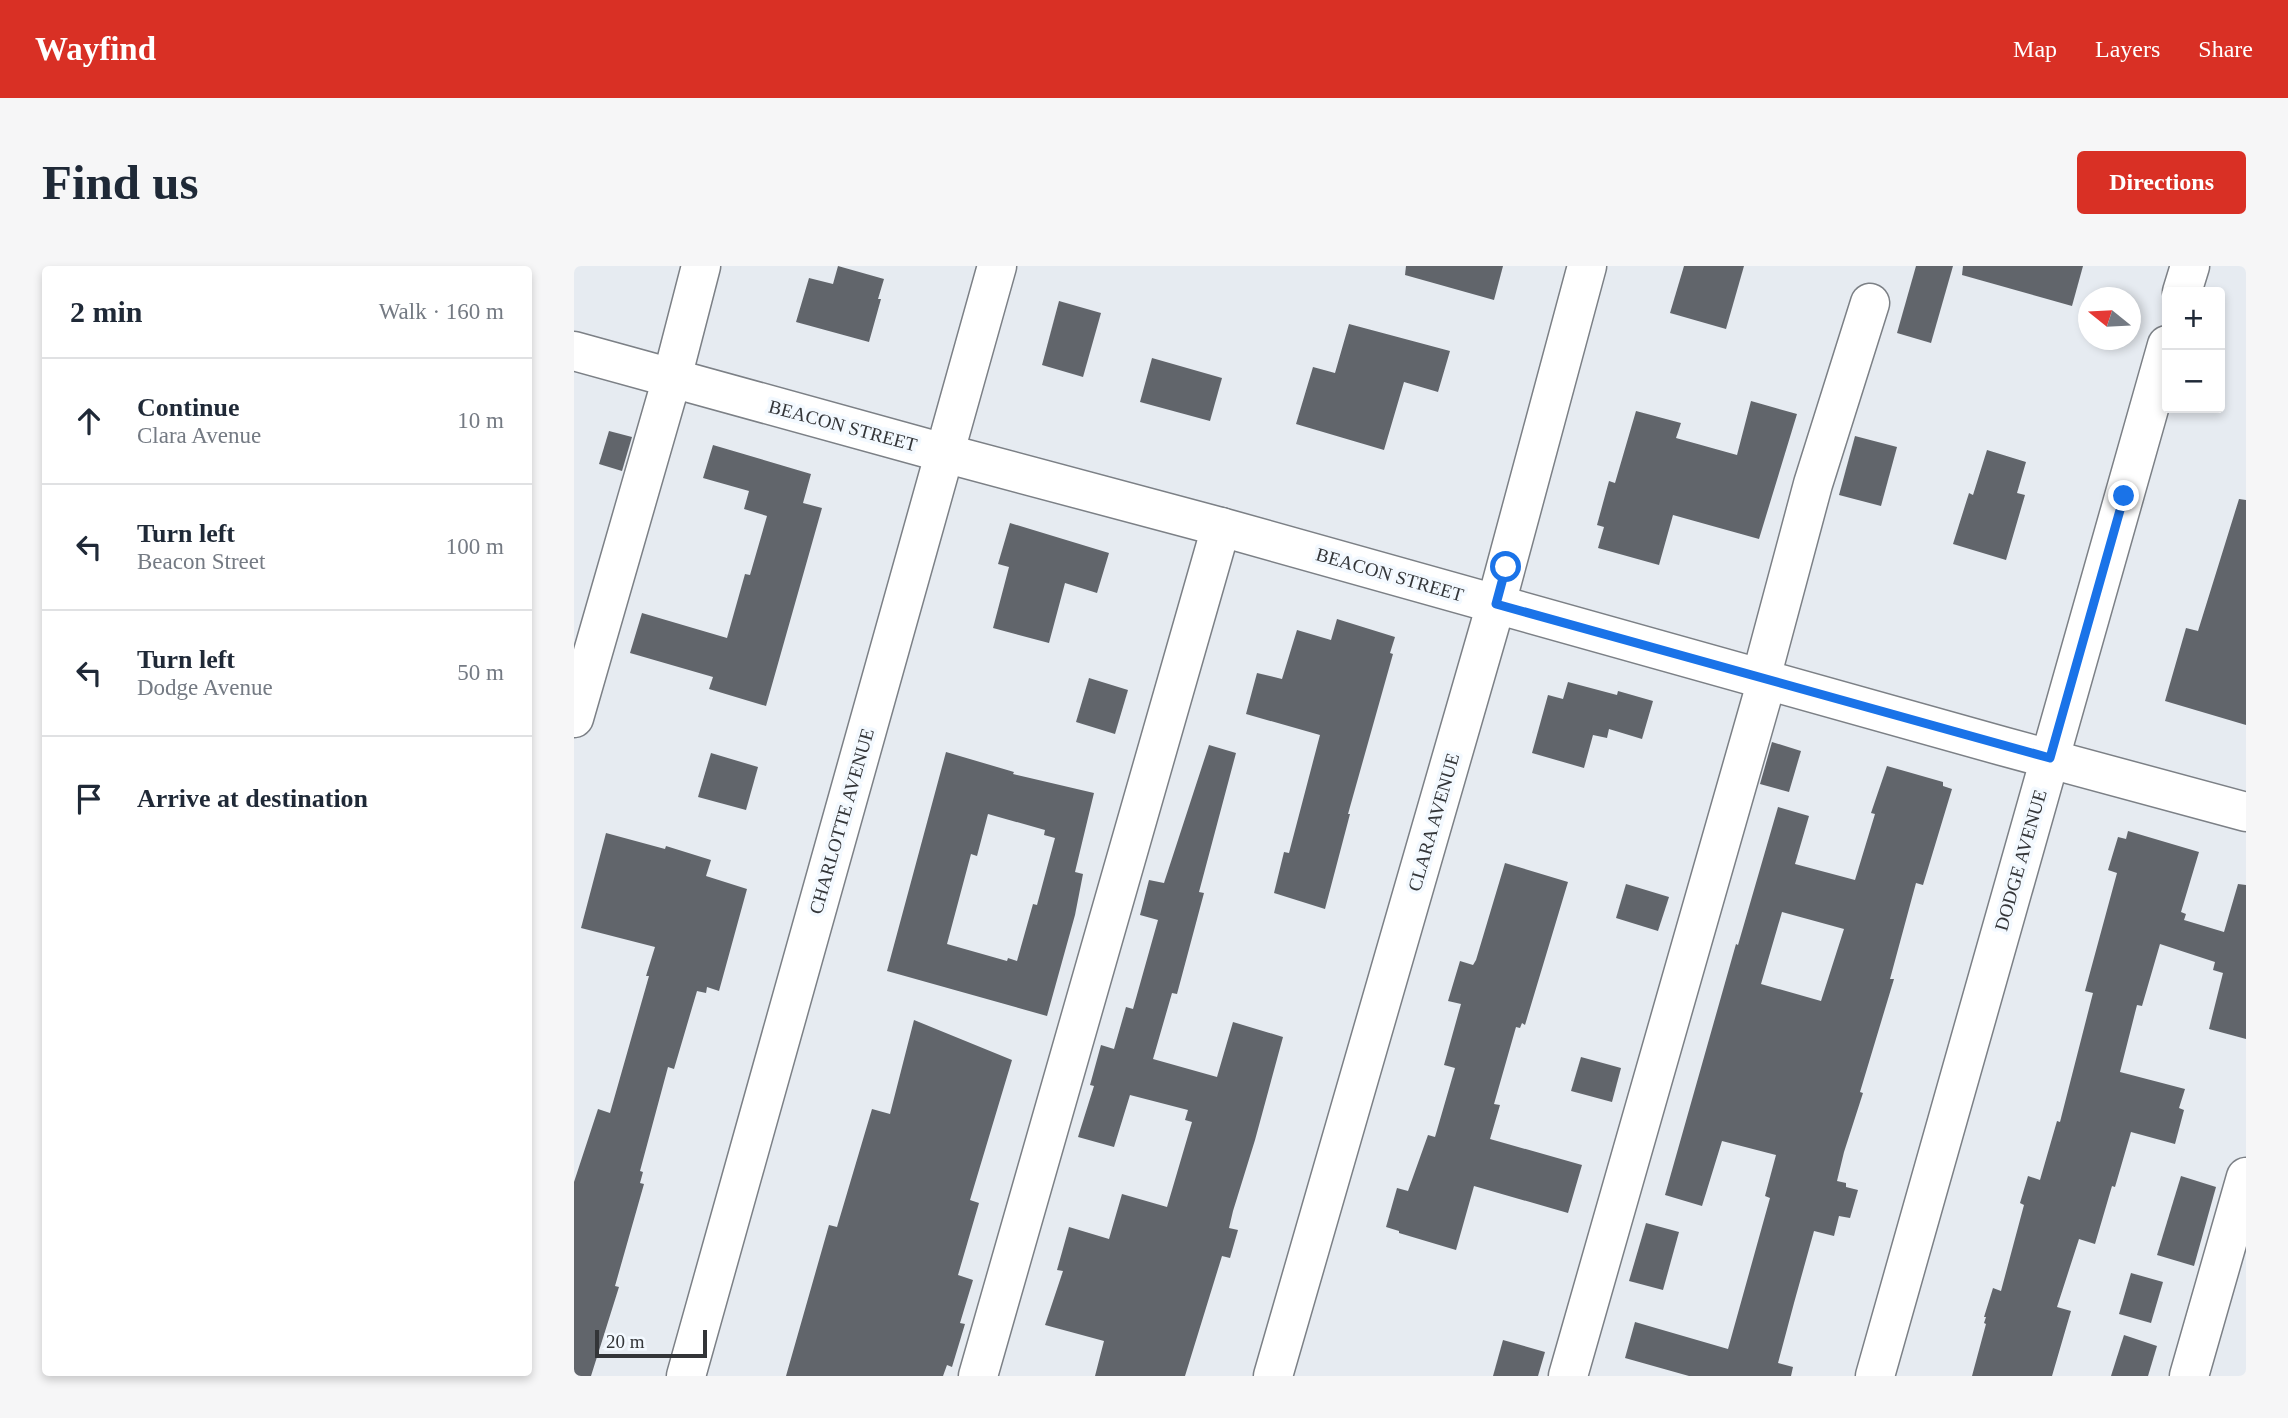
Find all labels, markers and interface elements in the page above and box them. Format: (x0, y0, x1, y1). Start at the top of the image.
text: Wayfind (35, 31, 156, 67)
text: Map (2013, 36, 2057, 62)
text: Layers (2095, 36, 2160, 62)
text: Share (2198, 36, 2253, 62)
button: Directions (2077, 151, 2246, 214)
text: Find us (42, 155, 199, 210)
north arrow (2078, 287, 2141, 350)
map controls (2162, 287, 2225, 413)
button: + (2162, 287, 2225, 350)
text: 2 min (70, 295, 143, 328)
text: Walk · 160 m (379, 299, 504, 324)
button: − (2162, 350, 2225, 413)
text: Continue (137, 393, 240, 422)
street label: BEACON STREET (766, 396, 920, 455)
icon: ahead (70, 402, 108, 440)
text: 10 m (457, 408, 504, 433)
text: Clara Avenue (137, 423, 261, 448)
route end (2108, 480, 2139, 511)
text: Turn left (137, 519, 235, 548)
icon: left (70, 528, 108, 566)
text: 100 m (446, 534, 504, 559)
street label: BEACON STREET (1314, 543, 1466, 606)
text: Beacon Street (137, 549, 265, 574)
route start (1490, 551, 1521, 582)
text: Turn left (137, 645, 235, 674)
icon: left (70, 654, 108, 692)
text: 50 m (457, 660, 504, 685)
text: Dodge Avenue (137, 675, 273, 700)
street label: CHARLOTTE AVENUE (805, 726, 878, 916)
street label: CLARA AVENUE (1404, 751, 1463, 894)
icon: arrive (70, 780, 108, 818)
text: Arrive at destination (137, 784, 368, 813)
street label: DODGE AVENUE (1990, 787, 2051, 933)
scale bar (595, 1327, 707, 1359)
text: 20 m (606, 1331, 645, 1352)

